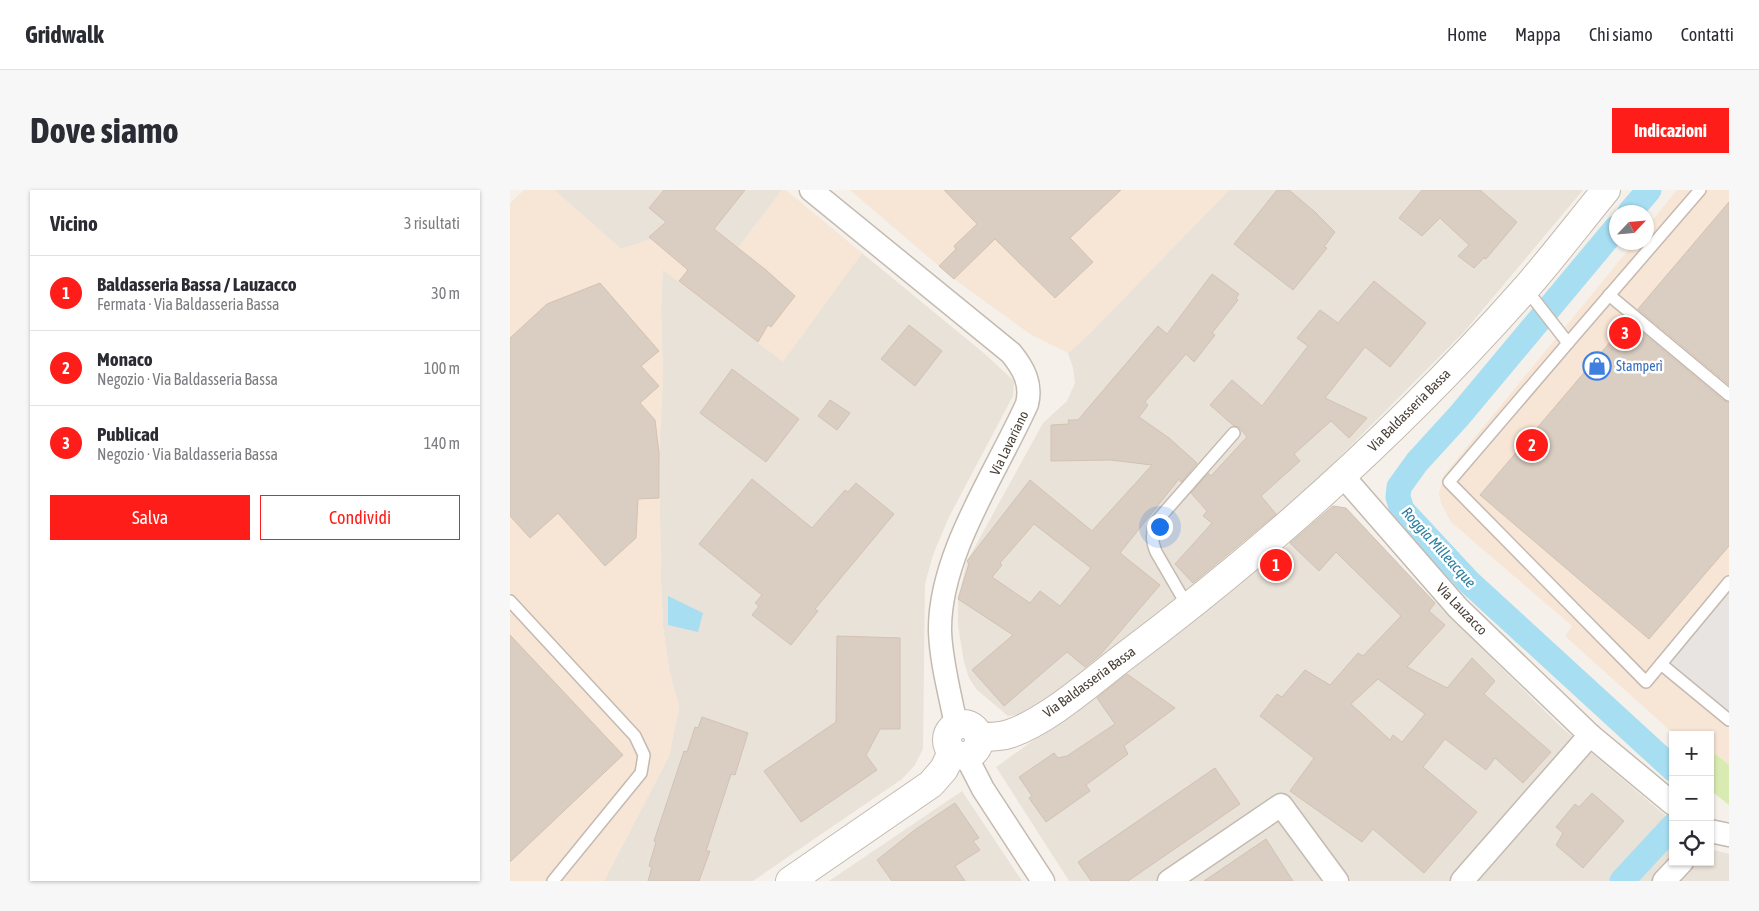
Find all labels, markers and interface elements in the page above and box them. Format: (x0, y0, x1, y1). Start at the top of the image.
text: Gridwalk (25, 21, 104, 48)
text: Home (1447, 24, 1487, 45)
text: Mappa (1515, 24, 1561, 45)
text: Chi siamo (1589, 24, 1653, 45)
text: Contatti (1681, 24, 1734, 45)
button: Indicazioni (1612, 108, 1729, 153)
text: Dove siamo (30, 110, 179, 150)
north arrow (1609, 205, 1654, 250)
text: Vicino (50, 211, 98, 235)
text: 3 risultati (404, 214, 460, 232)
text: Baldasseria Bassa / Lauzacco (97, 273, 297, 295)
text: 1 (62, 284, 70, 302)
text: 30 m (431, 284, 460, 302)
text: Fermata · Via Baldasseria Bassa (97, 295, 280, 313)
pin: 3 (1609, 314, 1641, 352)
text: Monaco (97, 348, 153, 370)
shop icon: Stamperì (1582, 351, 1612, 381)
place label: Stamperì (1616, 358, 1663, 374)
text: 2 (62, 359, 70, 377)
text: 100 m (424, 359, 460, 377)
street label: Via Baldasseria Bassa (1364, 365, 1454, 455)
text: Negozio · Via Baldasseria Bassa (97, 370, 278, 388)
street label: Via Lavariano (987, 408, 1031, 478)
text: Publicad (97, 423, 159, 445)
pin: 2 (1516, 426, 1548, 464)
text: 3 (62, 434, 70, 452)
text: 140 m (424, 434, 460, 452)
text: Negozio · Via Baldasseria Bassa (97, 445, 278, 463)
button: Salva (50, 495, 250, 540)
button: Condividi (260, 495, 460, 540)
water label: Roggia Milleacque (1398, 503, 1480, 591)
your location (1147, 514, 1173, 540)
pin: 1 (1260, 546, 1292, 584)
street label: Via Lauzacco (1433, 580, 1491, 638)
street label: Via Baldasseria Bassa (1040, 643, 1138, 721)
map controls (1669, 731, 1714, 866)
button: + (1669, 731, 1714, 776)
button: − (1669, 776, 1714, 821)
button: locate (1669, 821, 1714, 866)

